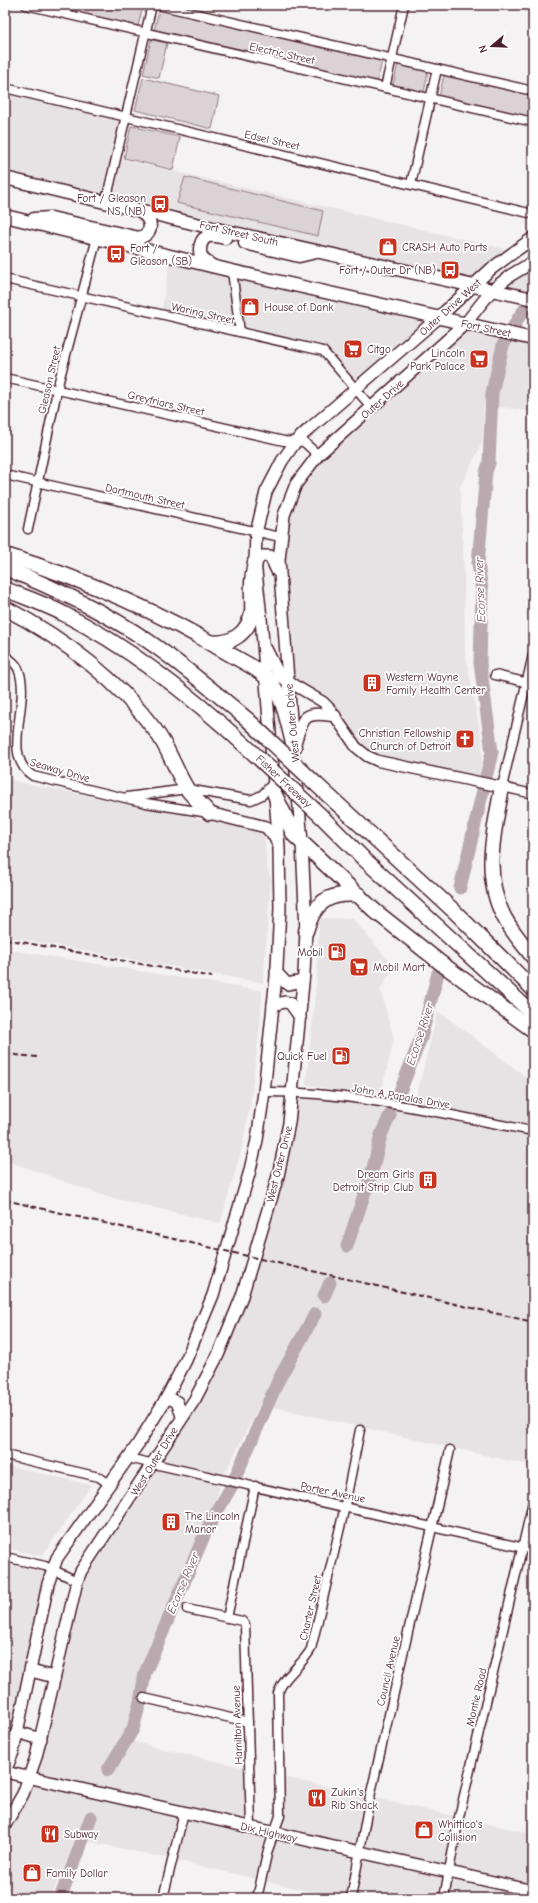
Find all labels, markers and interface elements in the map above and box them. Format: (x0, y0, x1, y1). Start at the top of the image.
north arrow (472, 26, 512, 66)
street label: Electric Street (248, 40, 317, 67)
text: N (476, 44, 490, 55)
street label: Edsel Street (243, 128, 302, 153)
place label: Fort / Gleason NS (NB) (77, 192, 146, 218)
bus stop icon: Fort / Gleason NS (NB) (149, 193, 171, 215)
street label: Fort Street South (198, 218, 280, 249)
shop icon: CRASH Auto Parts (377, 236, 399, 258)
place label: CRASH Auto Parts (402, 241, 488, 254)
place label: Fort / Gleason (SB) (130, 242, 192, 268)
bus stop icon: Fort / Gleason (SB) (105, 243, 127, 265)
bus stop icon: Fort / Outer Dr (NB) (439, 259, 461, 281)
place label: Fort / Outer Dr (NB) (339, 264, 436, 277)
street label: Outer Drive West (417, 276, 484, 338)
shop icon: House of Dank (239, 296, 261, 318)
street label: Waring Street (170, 300, 237, 327)
place label: House of Dank (264, 301, 334, 314)
street label: Fort Street (460, 317, 513, 340)
supermarket icon: Citgo (342, 338, 364, 360)
place label: Citgo (367, 343, 391, 356)
street label: Gleason Street (35, 344, 64, 415)
place label: Lincoln Park Palace (410, 347, 465, 373)
supermarket icon: Lincoln Park Palace (468, 348, 490, 370)
street label: Outer Drive (358, 377, 407, 422)
street label: Greyfriars Street (126, 388, 206, 419)
street label: Dartmouth Street (104, 481, 187, 512)
water label: Ecorse River (472, 556, 488, 623)
place label: Western Wayne Family Health Center (386, 671, 486, 697)
building icon: Western Wayne Family Health Center (361, 672, 383, 694)
street label: West Outer Drive (283, 683, 302, 763)
place label: Christian Fellowship Church of Detroit (359, 727, 452, 753)
church icon: Christian Fellowship Church of Detroit (454, 728, 476, 750)
street label: Fisher Freeway (253, 752, 314, 811)
street label: Seaway Drive (28, 756, 92, 785)
fuel station icon: Mobil (326, 941, 348, 963)
place label: Mobil (297, 946, 323, 959)
supermarket icon: Mobil Mart (348, 956, 370, 978)
place label: Mobil Mart (373, 961, 426, 974)
water label: Ecorse River (403, 1000, 437, 1067)
fuel station icon: Quick Fuel (330, 1045, 352, 1067)
place label: Quick Fuel (277, 1050, 327, 1063)
street label: John A Papalas Drive (351, 1081, 451, 1112)
street label: West Outer Drive (264, 1124, 295, 1204)
place label: Dream Girls Detroit Strip Club (333, 1168, 414, 1194)
building icon: Dream Girls Detroit Strip Club (417, 1169, 439, 1191)
street label: West Outer Drive (128, 1424, 181, 1498)
street label: Porter Avenue (299, 1479, 367, 1506)
place label: The Lincoln Manor (185, 1510, 240, 1536)
building icon: The Lincoln Manor (160, 1511, 182, 1533)
water label: Ecorse River (164, 1549, 203, 1616)
street label: Charter Street (297, 1573, 325, 1642)
street label: Council Avenue (374, 1634, 403, 1707)
street label: Montie Road (463, 1666, 490, 1728)
street label: Hamilton Avenue (230, 1685, 245, 1765)
place label: Zukin's Rib Shack (331, 1786, 379, 1812)
restaurant icon: Zukin's Rib Shack (306, 1787, 328, 1809)
place label: Whittico's Collision (438, 1818, 483, 1844)
shop icon: Whittico's Collision (413, 1819, 435, 1841)
street label: Dix Highway (239, 1820, 298, 1845)
restaurant icon: Subway (39, 1823, 61, 1845)
place label: Subway (64, 1828, 99, 1841)
shop icon: Family Dollar (21, 1862, 43, 1884)
place label: Family Dollar (46, 1867, 108, 1880)

